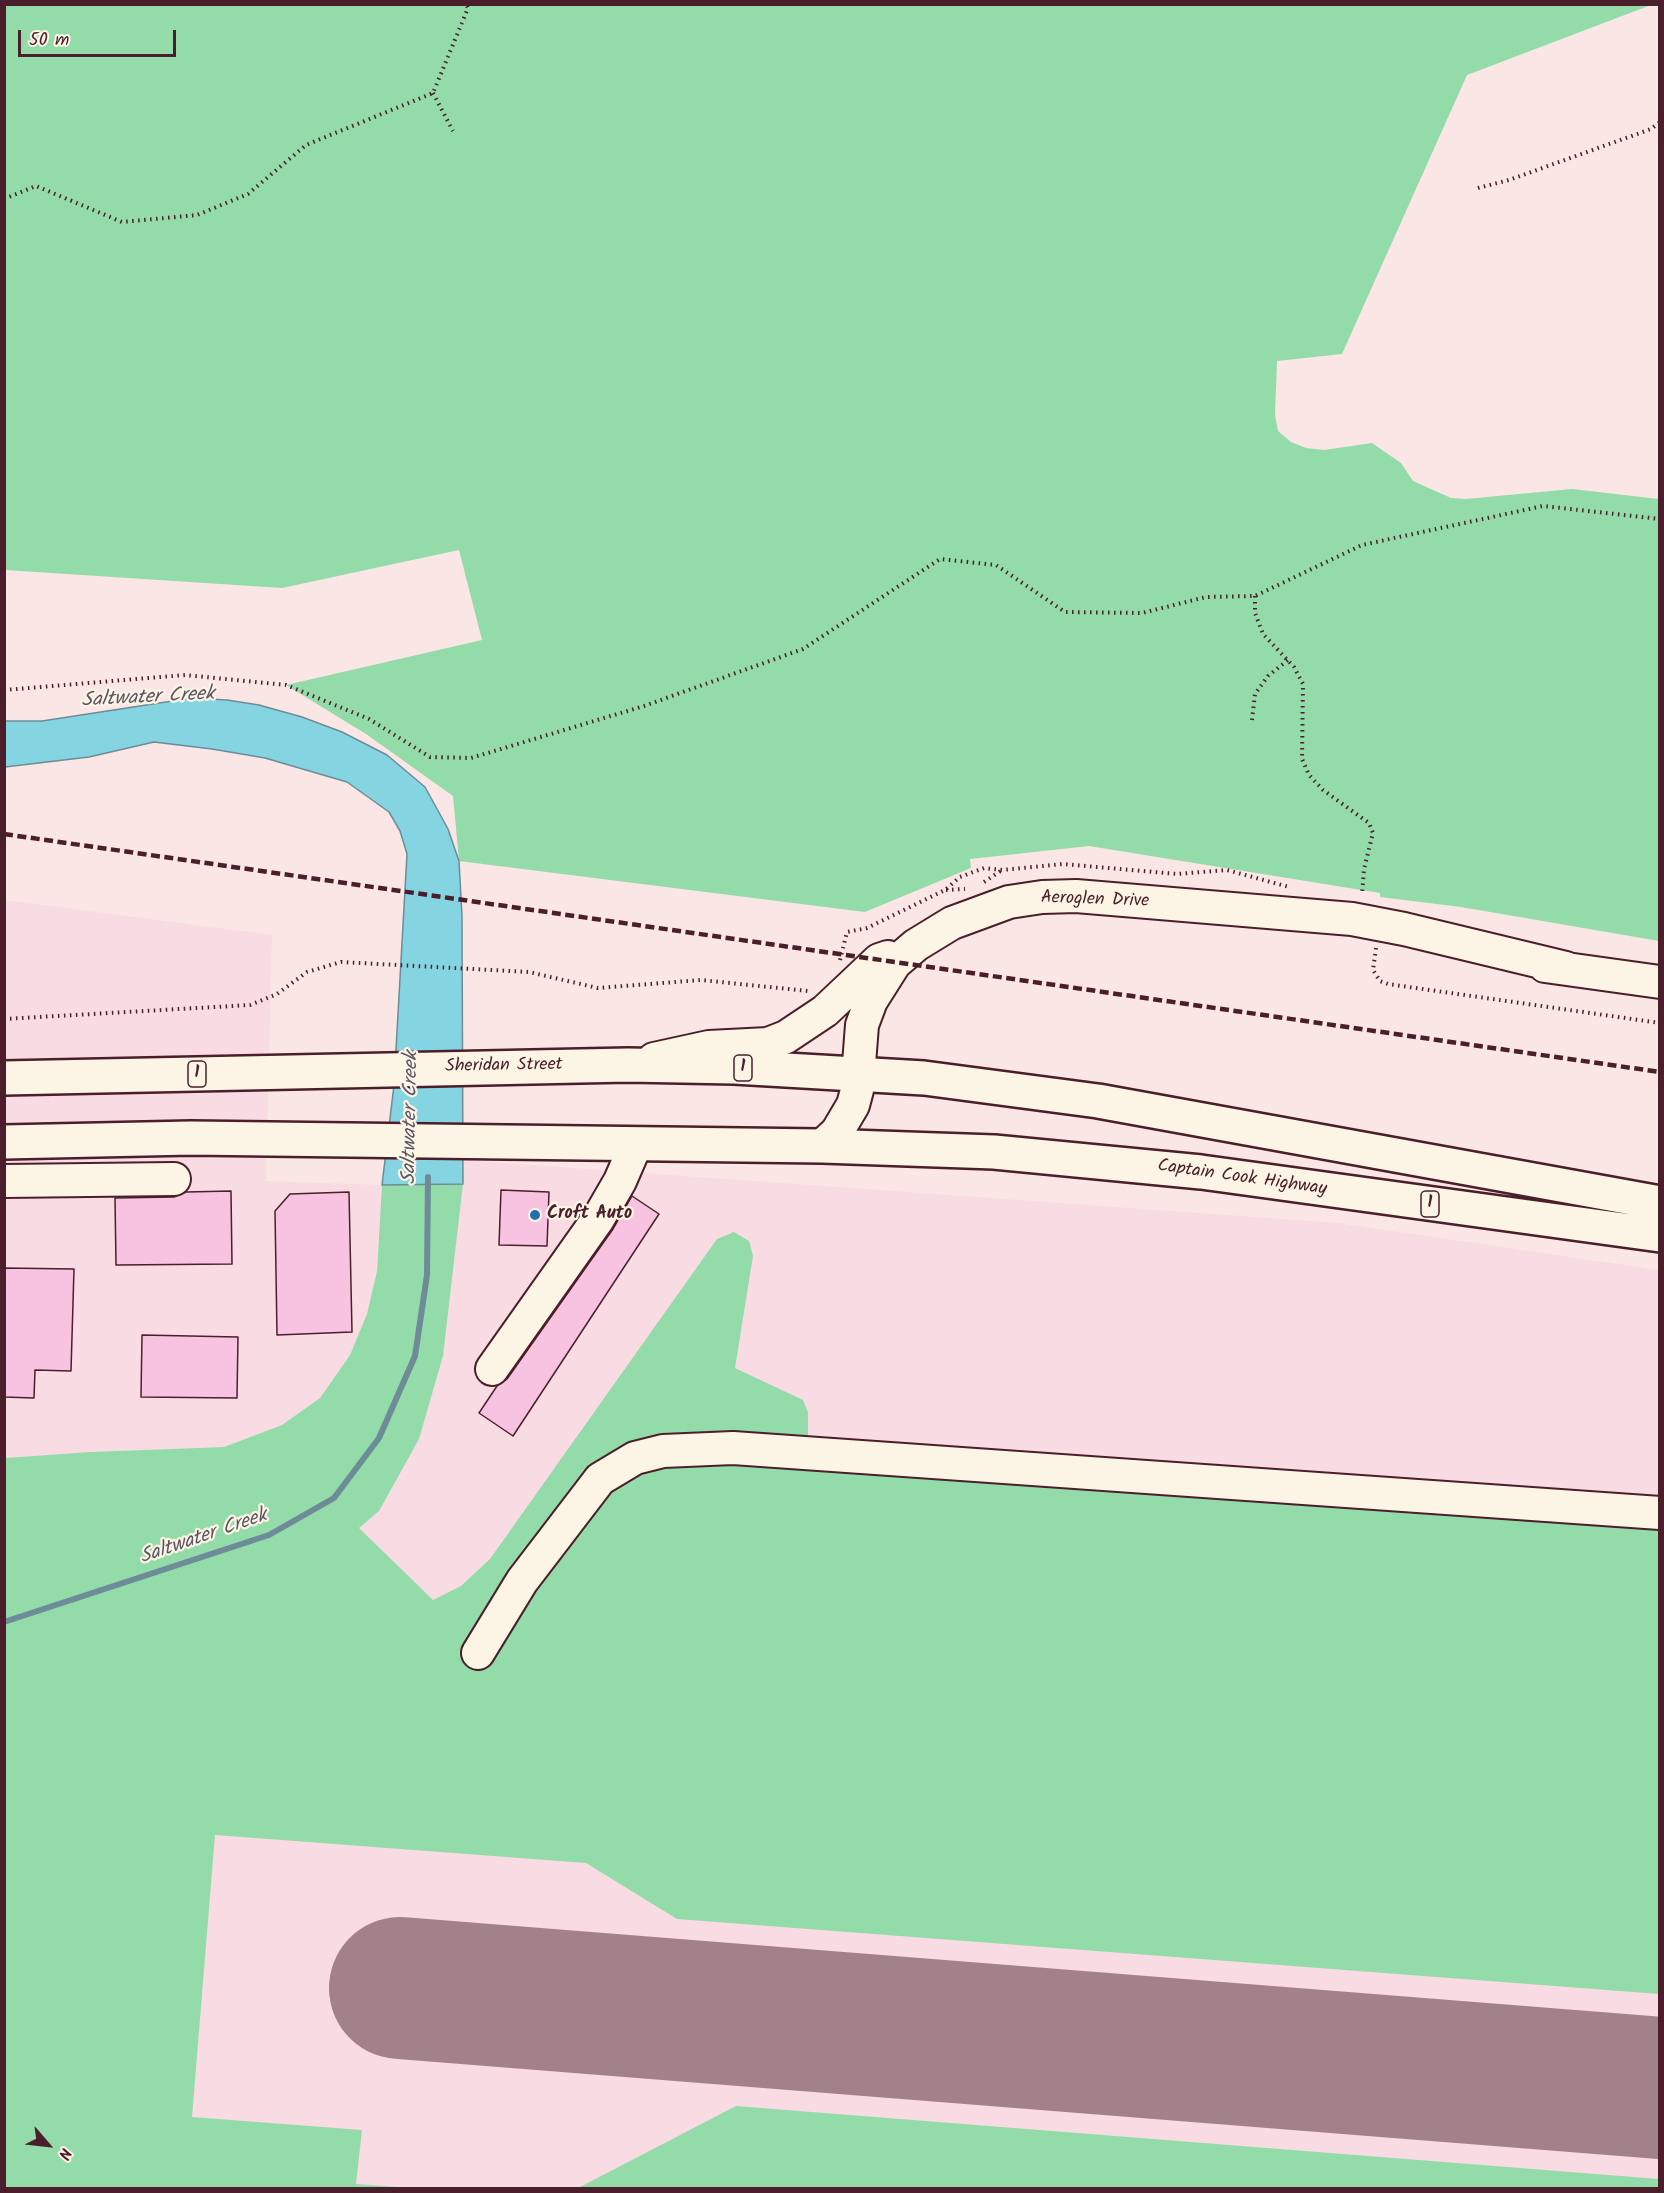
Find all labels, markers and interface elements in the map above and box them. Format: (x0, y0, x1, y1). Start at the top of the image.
scale bar (21, 18, 178, 56)
text: 50 m (29, 26, 69, 55)
water label: Saltwater Creek (81, 684, 215, 714)
street label: Aeroglen Drive (1040, 888, 1150, 914)
water label: Saltwater Creek (399, 1051, 425, 1185)
street label: Sheridan Street (445, 1055, 563, 1079)
road number: 1 (734, 1055, 752, 1081)
road number: 1 (188, 1061, 206, 1087)
street label: Captain Cook Highway (1156, 1156, 1328, 1202)
road number: 1 (1421, 1191, 1439, 1217)
place label: Croft Auto (547, 1204, 632, 1226)
marker: Croft Auto (528, 1208, 542, 1222)
water label: Saltwater Creek (137, 1505, 271, 1571)
north arrow (18, 2115, 78, 2175)
text: N (51, 2143, 78, 2164)

